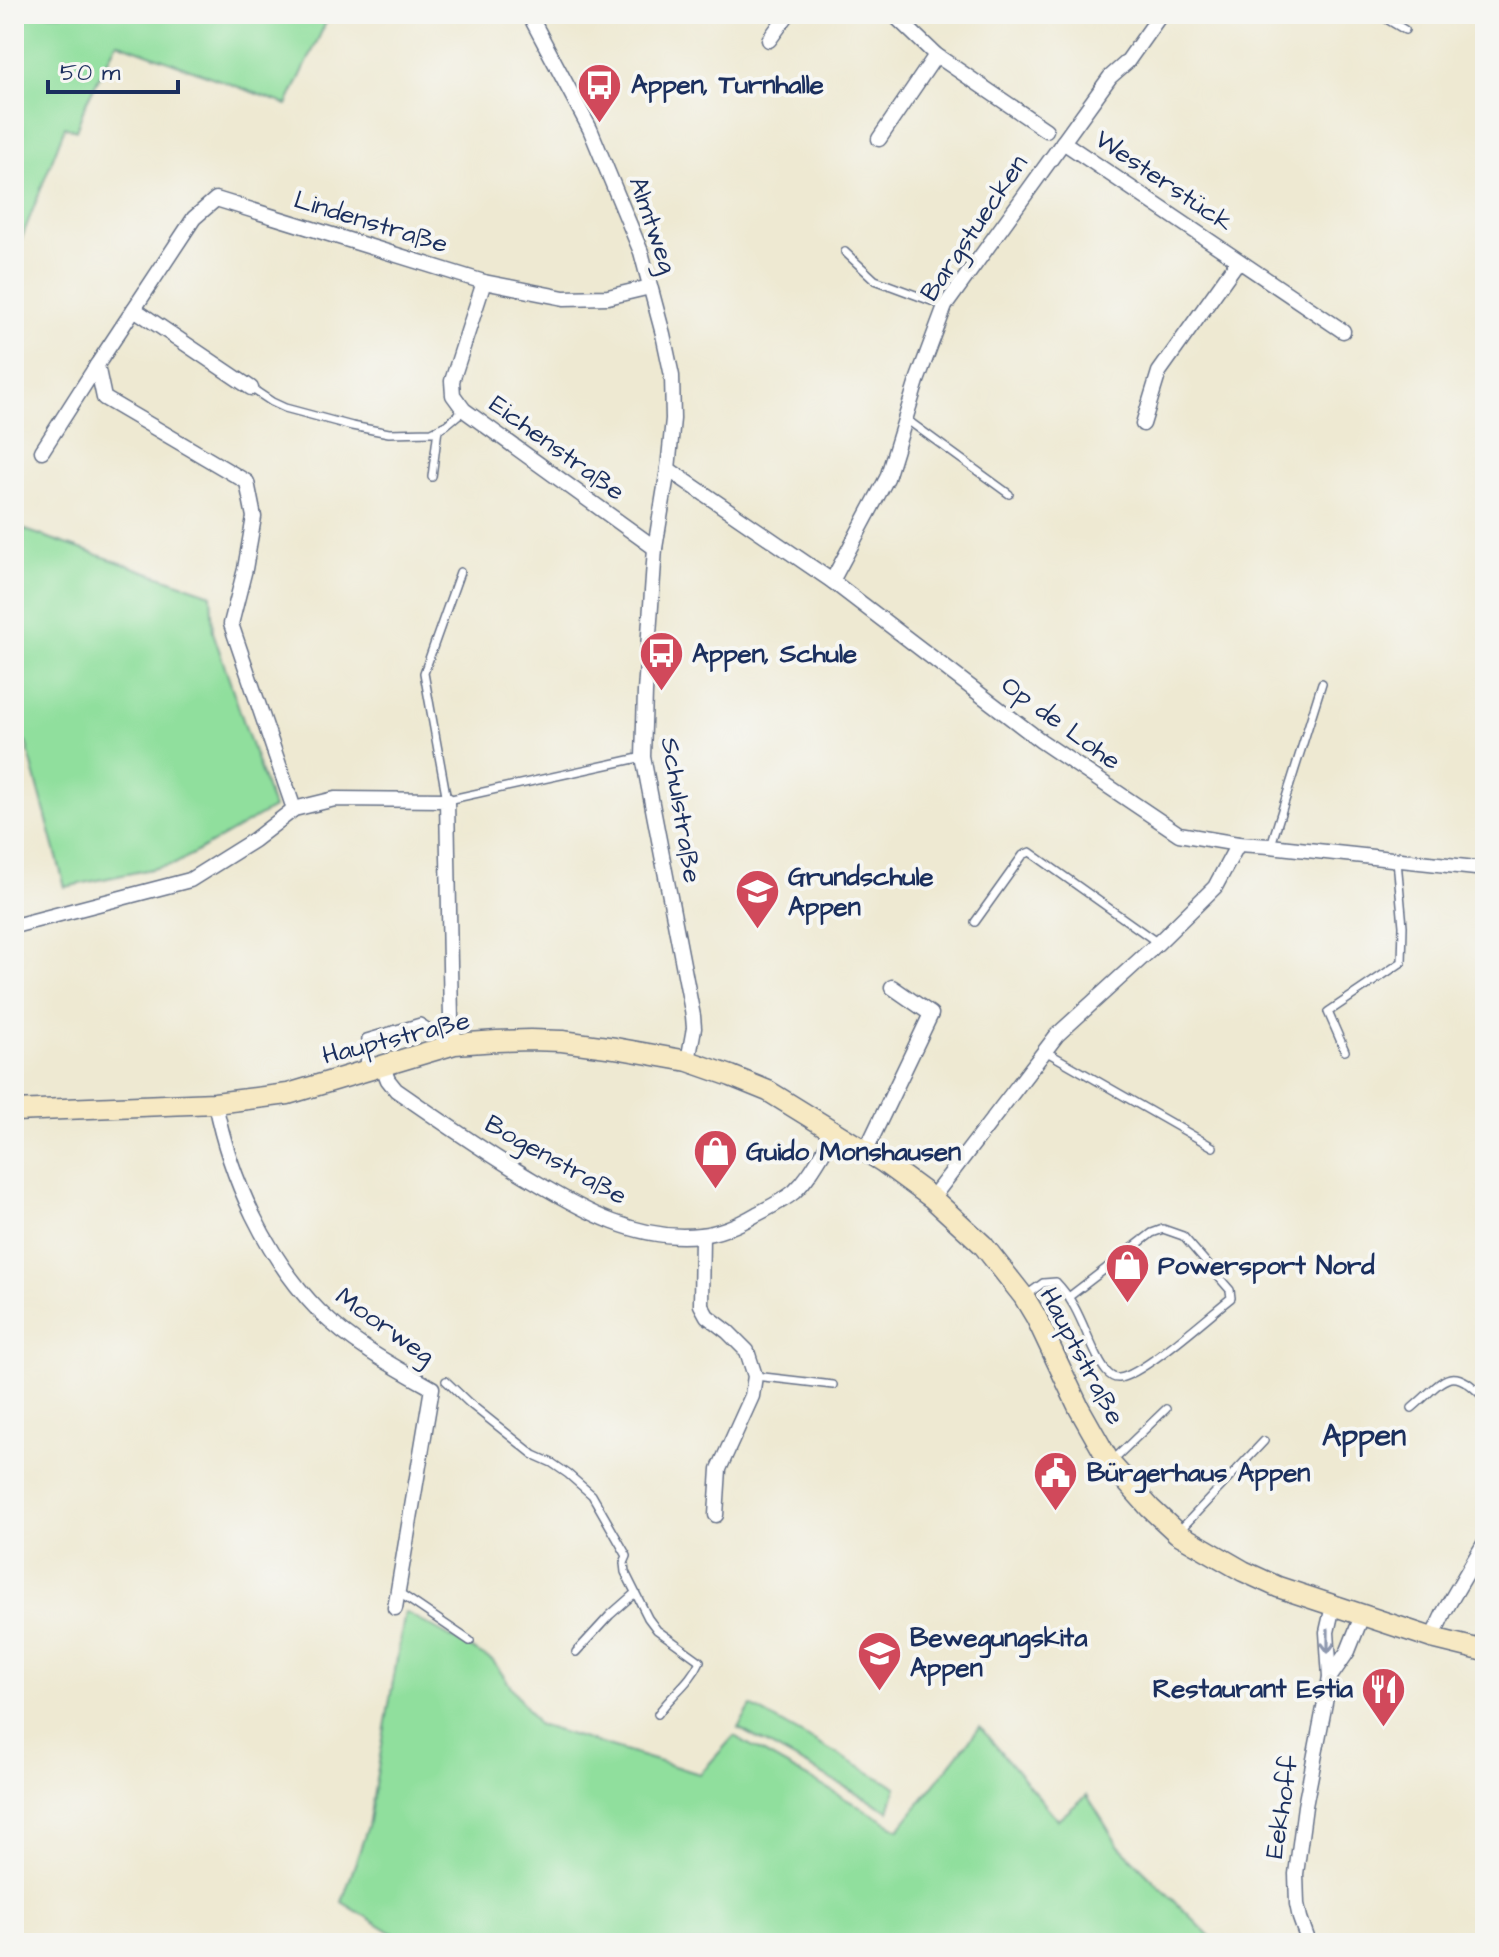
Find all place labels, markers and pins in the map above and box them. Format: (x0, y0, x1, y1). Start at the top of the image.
bus stop icon: Appen, Turnhalle (576, 61, 624, 124)
place label: Appen, Turnhalle (631, 67, 824, 103)
bus stop icon: Appen, Schule (637, 630, 685, 693)
place label: Appen, Schule (692, 636, 857, 672)
place label: Grundschule Appen (788, 859, 934, 925)
school or university icon: Grundschule Appen (733, 868, 781, 931)
shop icon: Guido Monshausen (691, 1128, 739, 1191)
place label: Guido Monshausen (746, 1134, 961, 1170)
shop icon: Powersport Nord (1103, 1242, 1151, 1305)
place label: Powersport Nord (1158, 1248, 1375, 1284)
public building icon: Bürgerhaus Appen (1032, 1449, 1080, 1512)
place label: Bürgerhaus Appen (1087, 1455, 1310, 1494)
place label: Bewegungskita Appen (910, 1620, 1088, 1686)
school or university icon: Bewegungskita Appen (855, 1629, 903, 1692)
restaurant icon: Restaurant Estia (1360, 1665, 1408, 1728)
place label: Restaurant Estia (1153, 1671, 1354, 1707)

